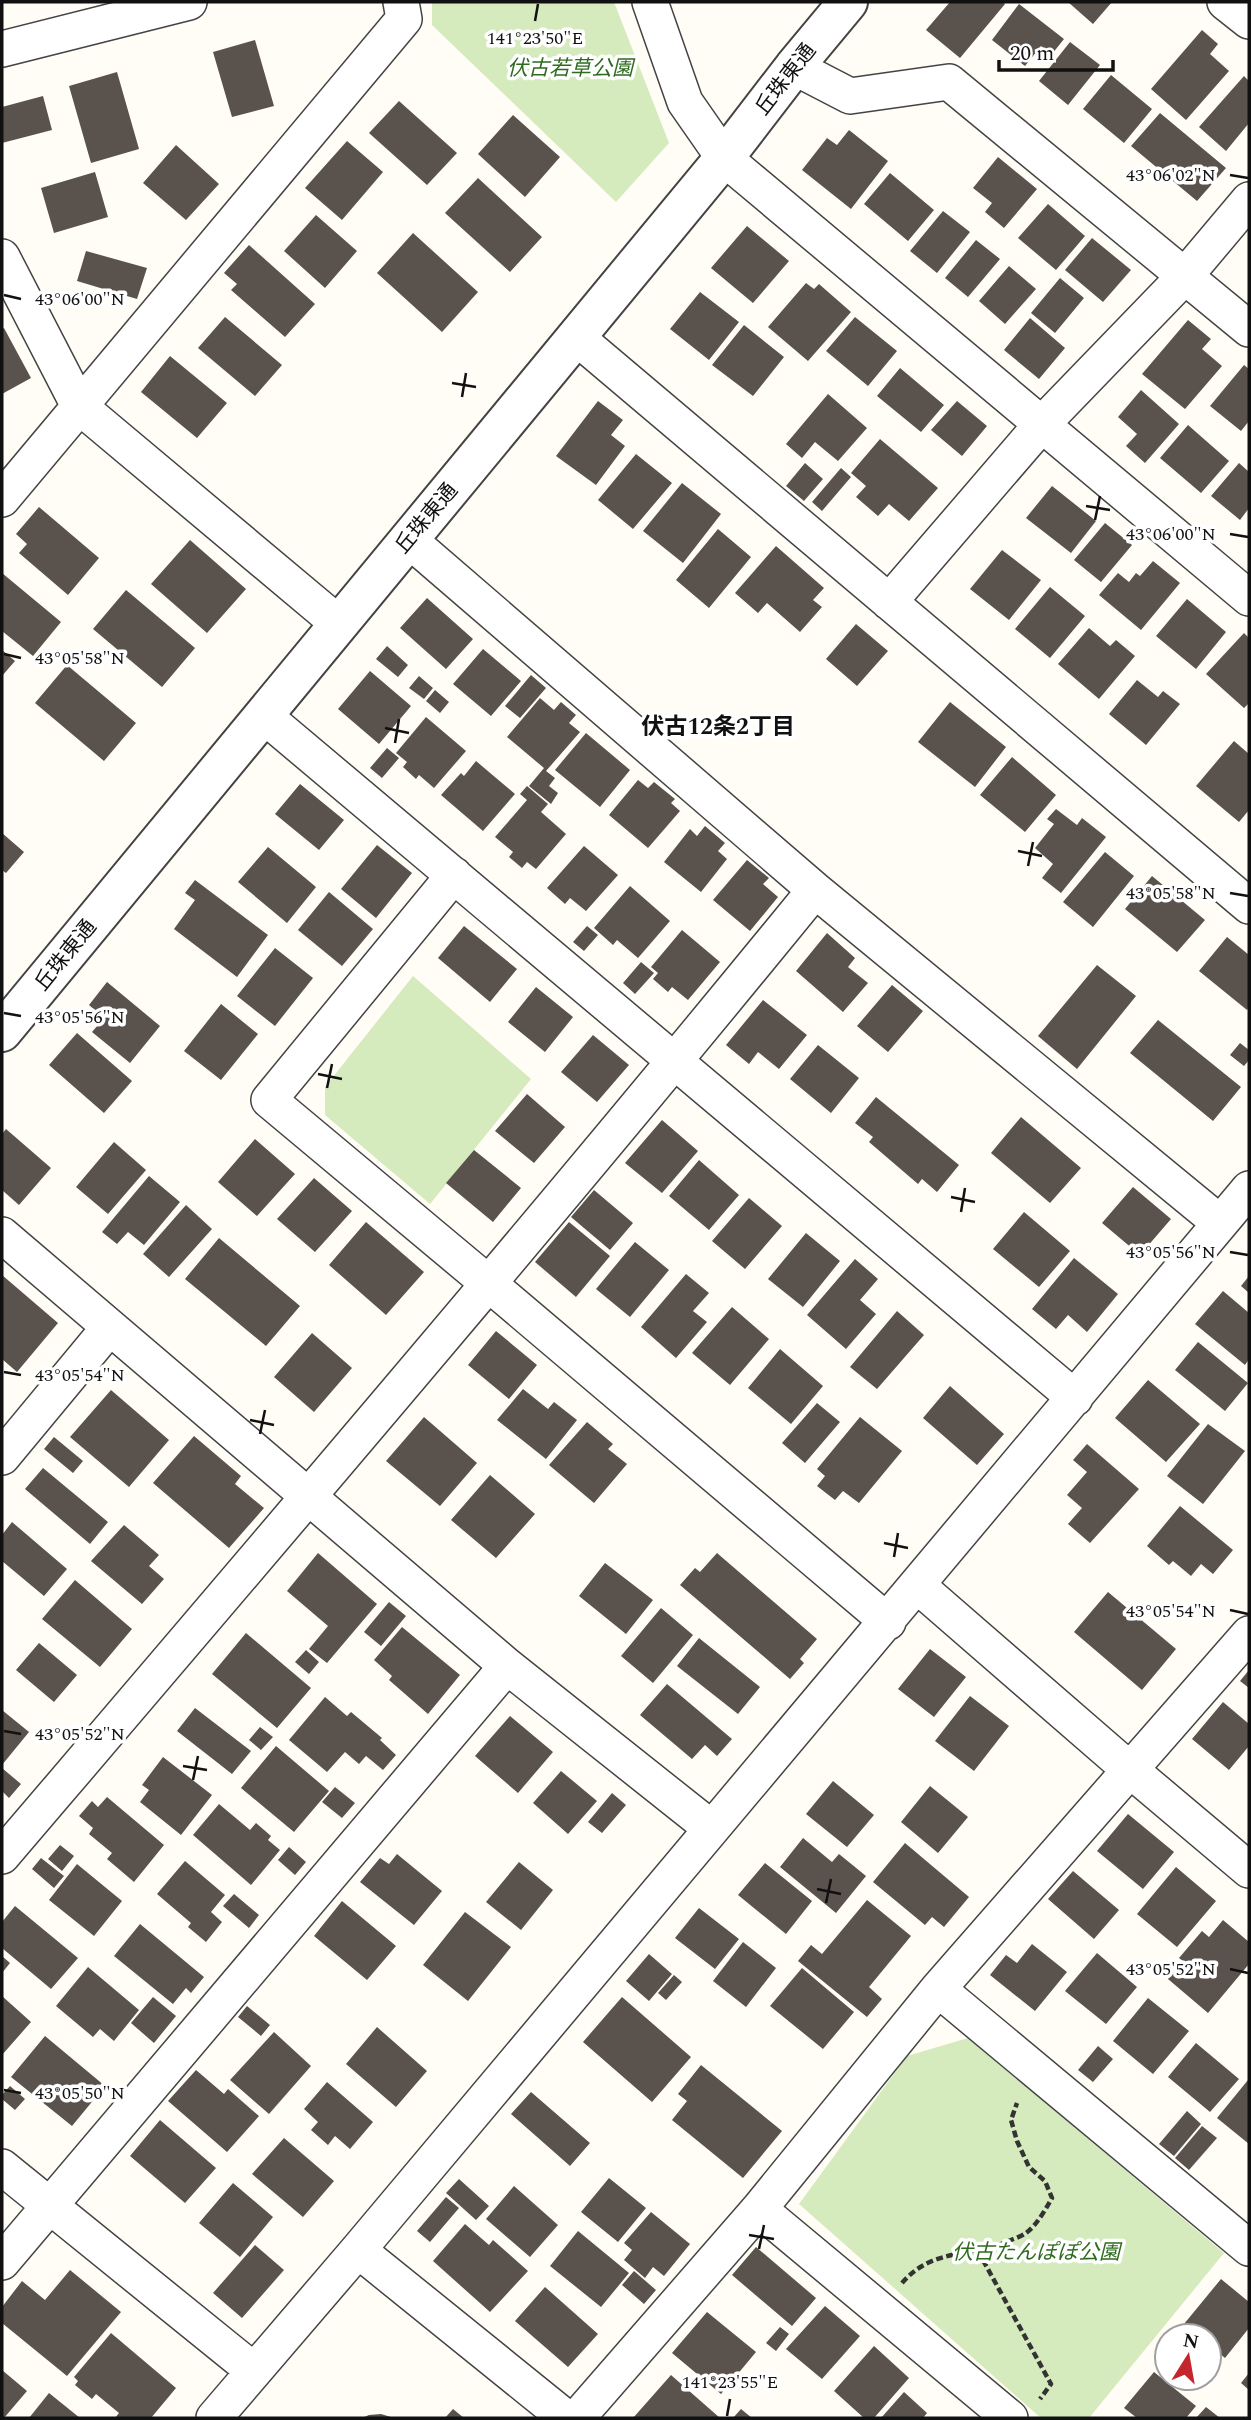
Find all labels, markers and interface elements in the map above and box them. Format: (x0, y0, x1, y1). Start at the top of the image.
text: 141°23'50"E (487, 25, 583, 52)
scale bar (999, 28, 1113, 72)
street label: 丘珠東通 (747, 37, 824, 123)
text: 20 m (1010, 38, 1054, 70)
park label: 伏古若草公園 (507, 53, 636, 85)
text: 43°06'02"N (1126, 162, 1216, 189)
text: 43°06'00"N (35, 286, 125, 313)
street label: 丘珠東通 (388, 476, 466, 561)
text: 43°06'00"N (1126, 521, 1216, 548)
text: 43°05'58"N (35, 645, 125, 672)
district label: 伏古12条2丁目 (641, 710, 795, 745)
text: 43°05'58"N (1126, 880, 1216, 907)
street label: 丘珠東通 (27, 913, 105, 998)
text: 43°05'56"N (35, 1004, 125, 1031)
text: 43°05'56"N (1126, 1239, 1216, 1266)
text: 43°05'54"N (35, 1362, 125, 1389)
text: 43°05'54"N (1126, 1598, 1216, 1625)
text: 43°05'52"N (35, 1721, 125, 1748)
text: 43°05'52"N (1126, 1956, 1216, 1983)
text: 43°05'50"N (35, 2080, 125, 2107)
park label: 伏古たんぽぽ公園 (952, 2237, 1123, 2269)
north arrow (1153, 2322, 1223, 2392)
text: N (1181, 2326, 1201, 2357)
text: 141°23'55"E (682, 2369, 778, 2396)

